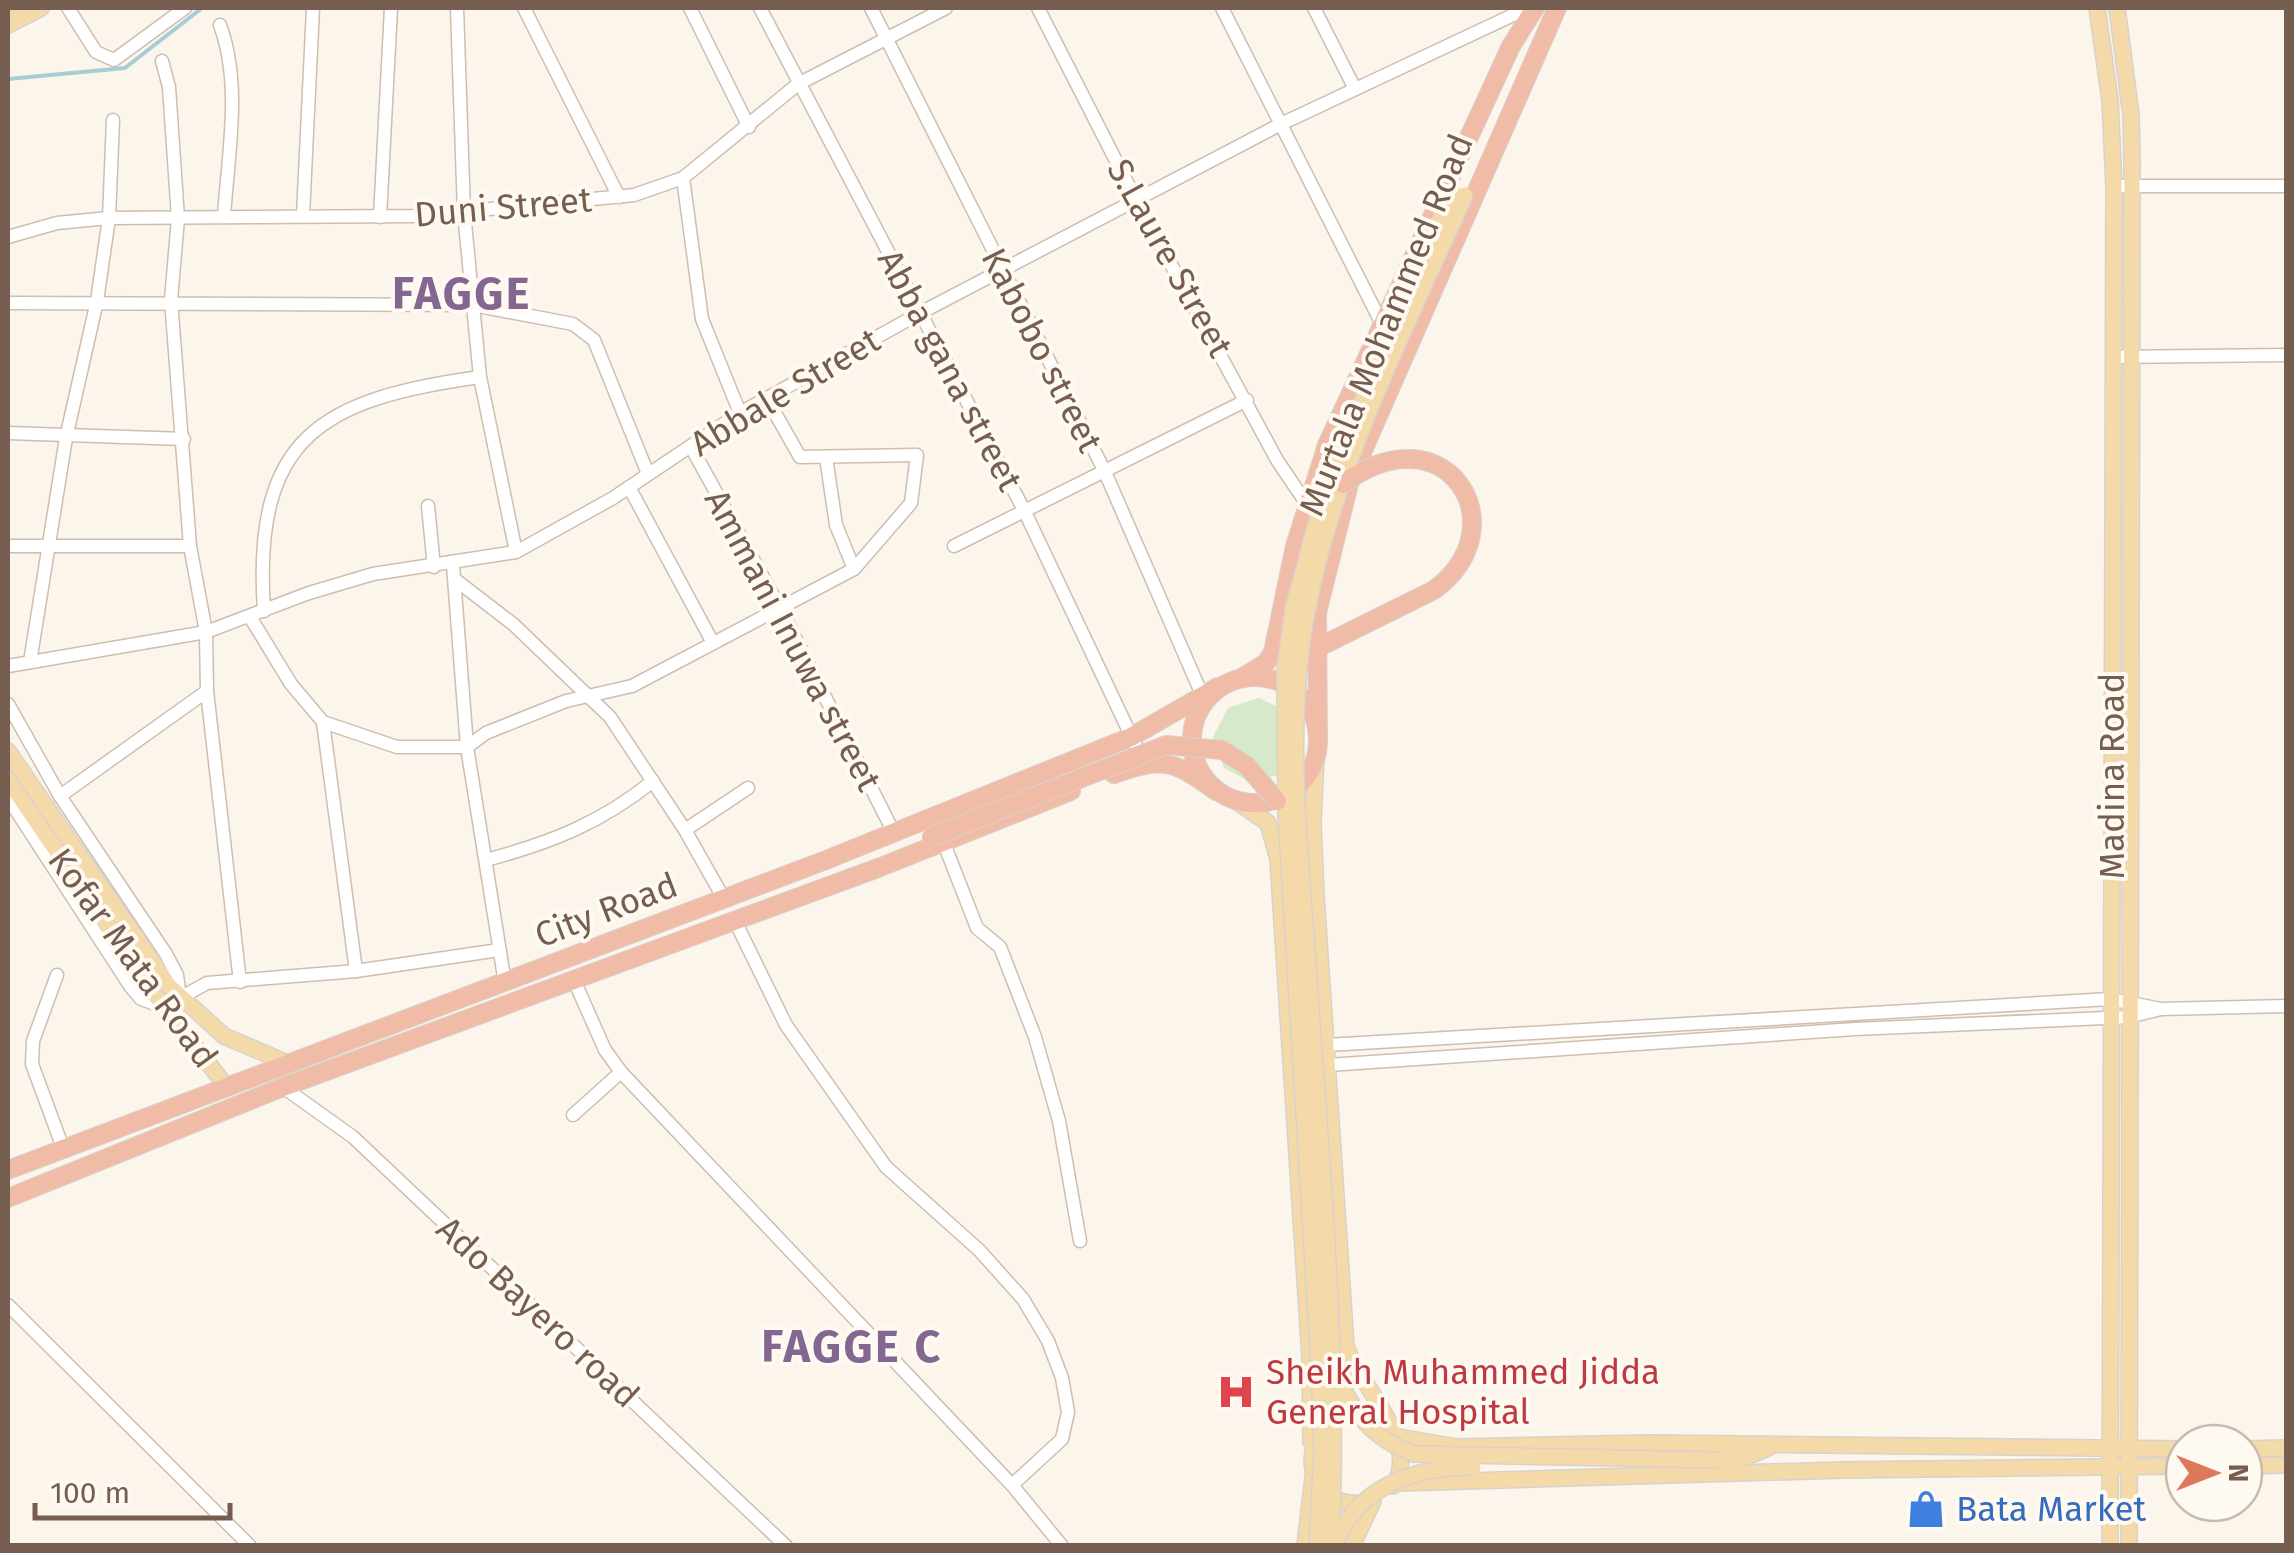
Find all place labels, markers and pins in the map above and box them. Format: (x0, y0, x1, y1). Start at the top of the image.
place label: Sheikh Muhammed Jidda General Hospital (1266, 1351, 1660, 1433)
hospital icon: Sheikh Muhammed Jidda General Hospital (1215, 1371, 1257, 1413)
shop icon: Bata Market (1905, 1488, 1947, 1530)
place label: Bata Market (1956, 1488, 2146, 1530)

